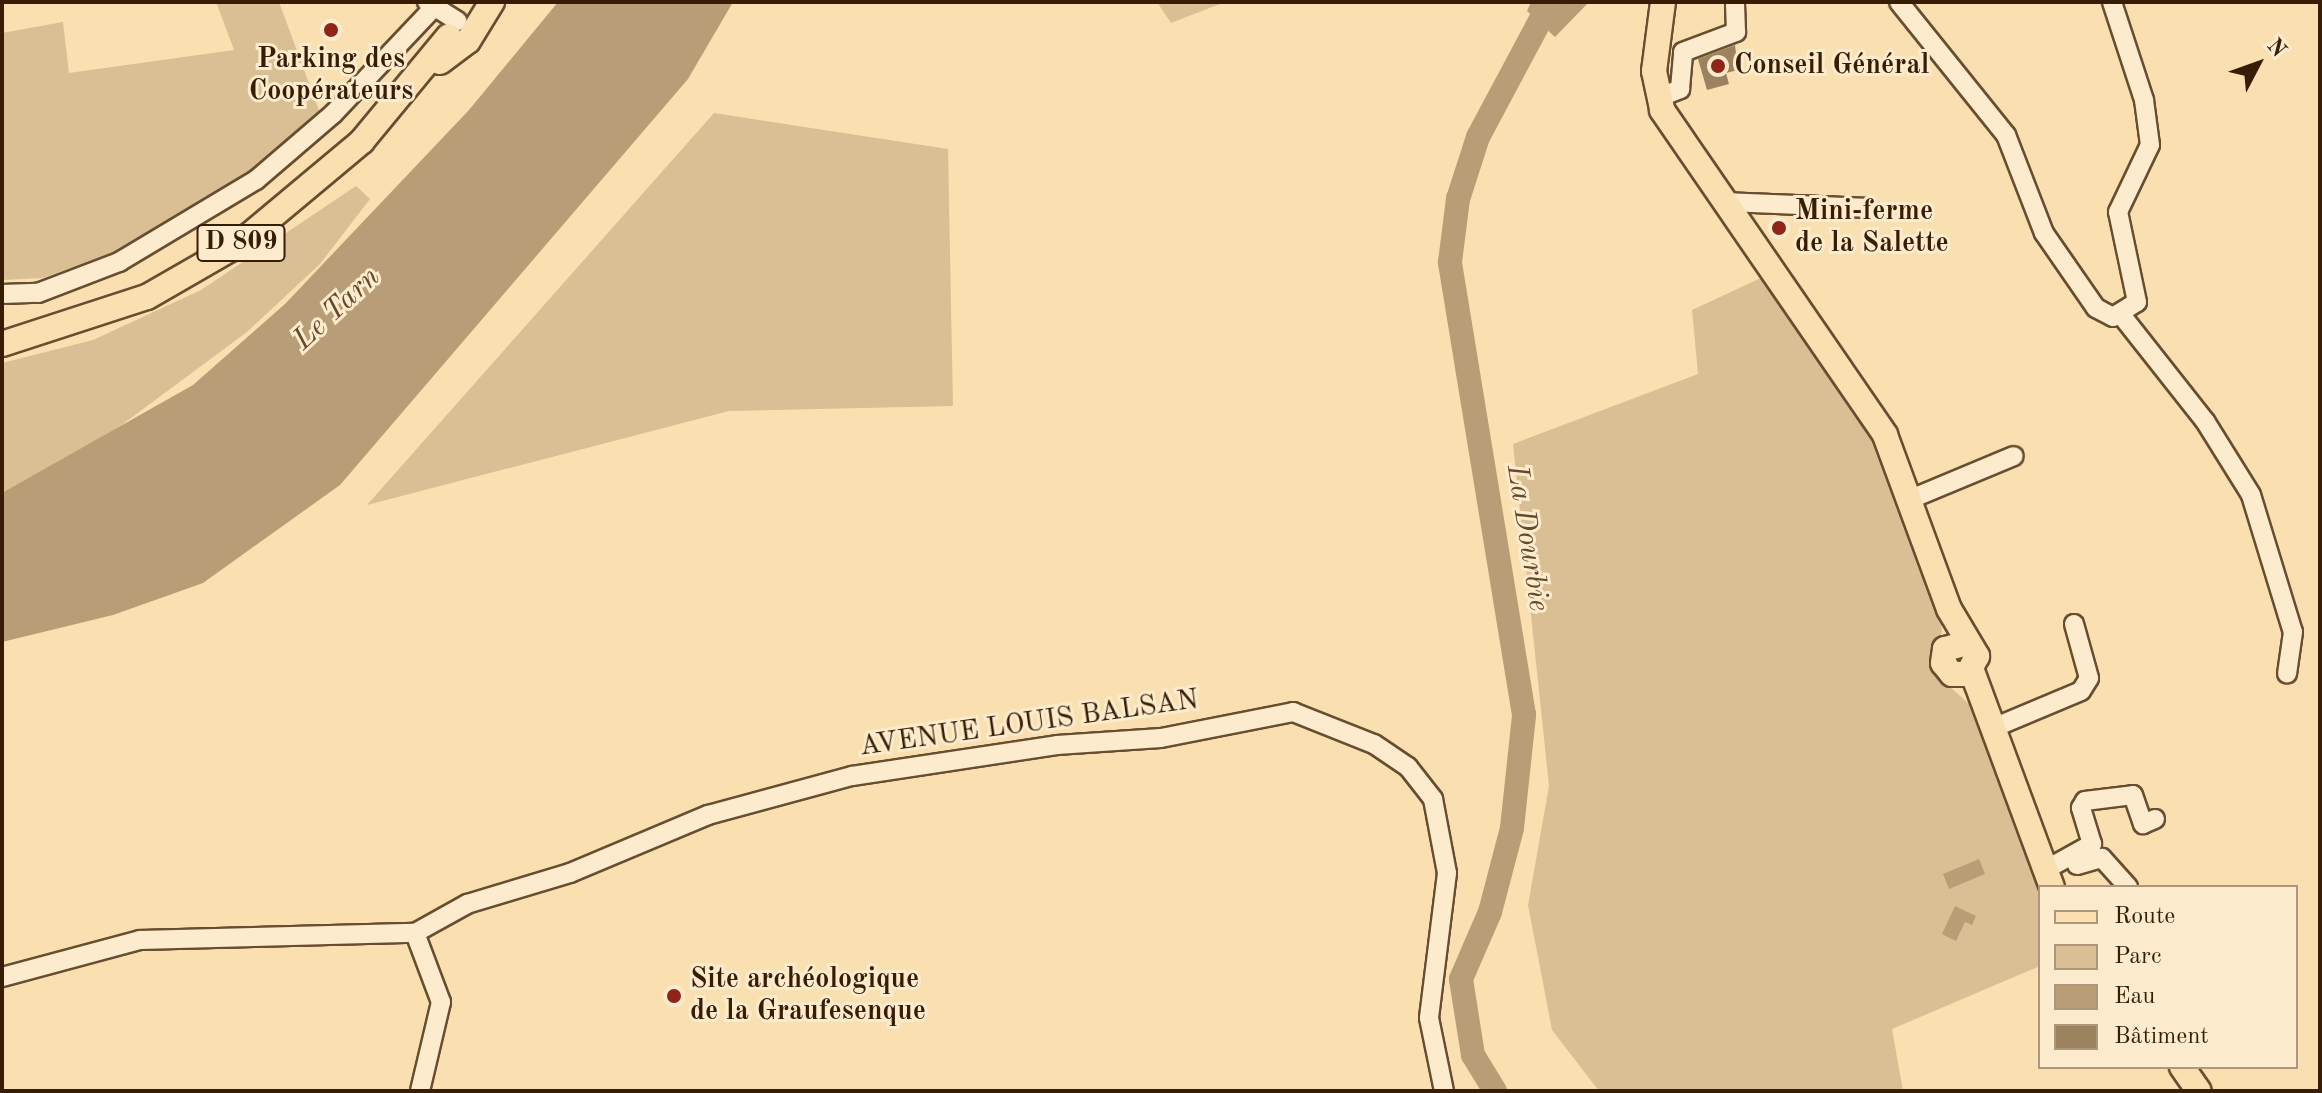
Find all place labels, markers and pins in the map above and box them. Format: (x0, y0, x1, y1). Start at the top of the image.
marker: Parking des Coopérateurs (322, 21, 340, 39)
place label: Parking des Coopérateurs (249, 43, 413, 109)
place label: Conseil Général (1734, 49, 1929, 83)
marker: Conseil Général (1709, 57, 1727, 75)
place label: Mini-ferme de la Salette (1795, 195, 1949, 261)
marker: Mini-ferme de la Salette (1770, 219, 1788, 237)
place label: Site archéologique de la Graufesenque (690, 963, 926, 1029)
marker: Site archéologique de la Graufesenque (665, 987, 683, 1005)

